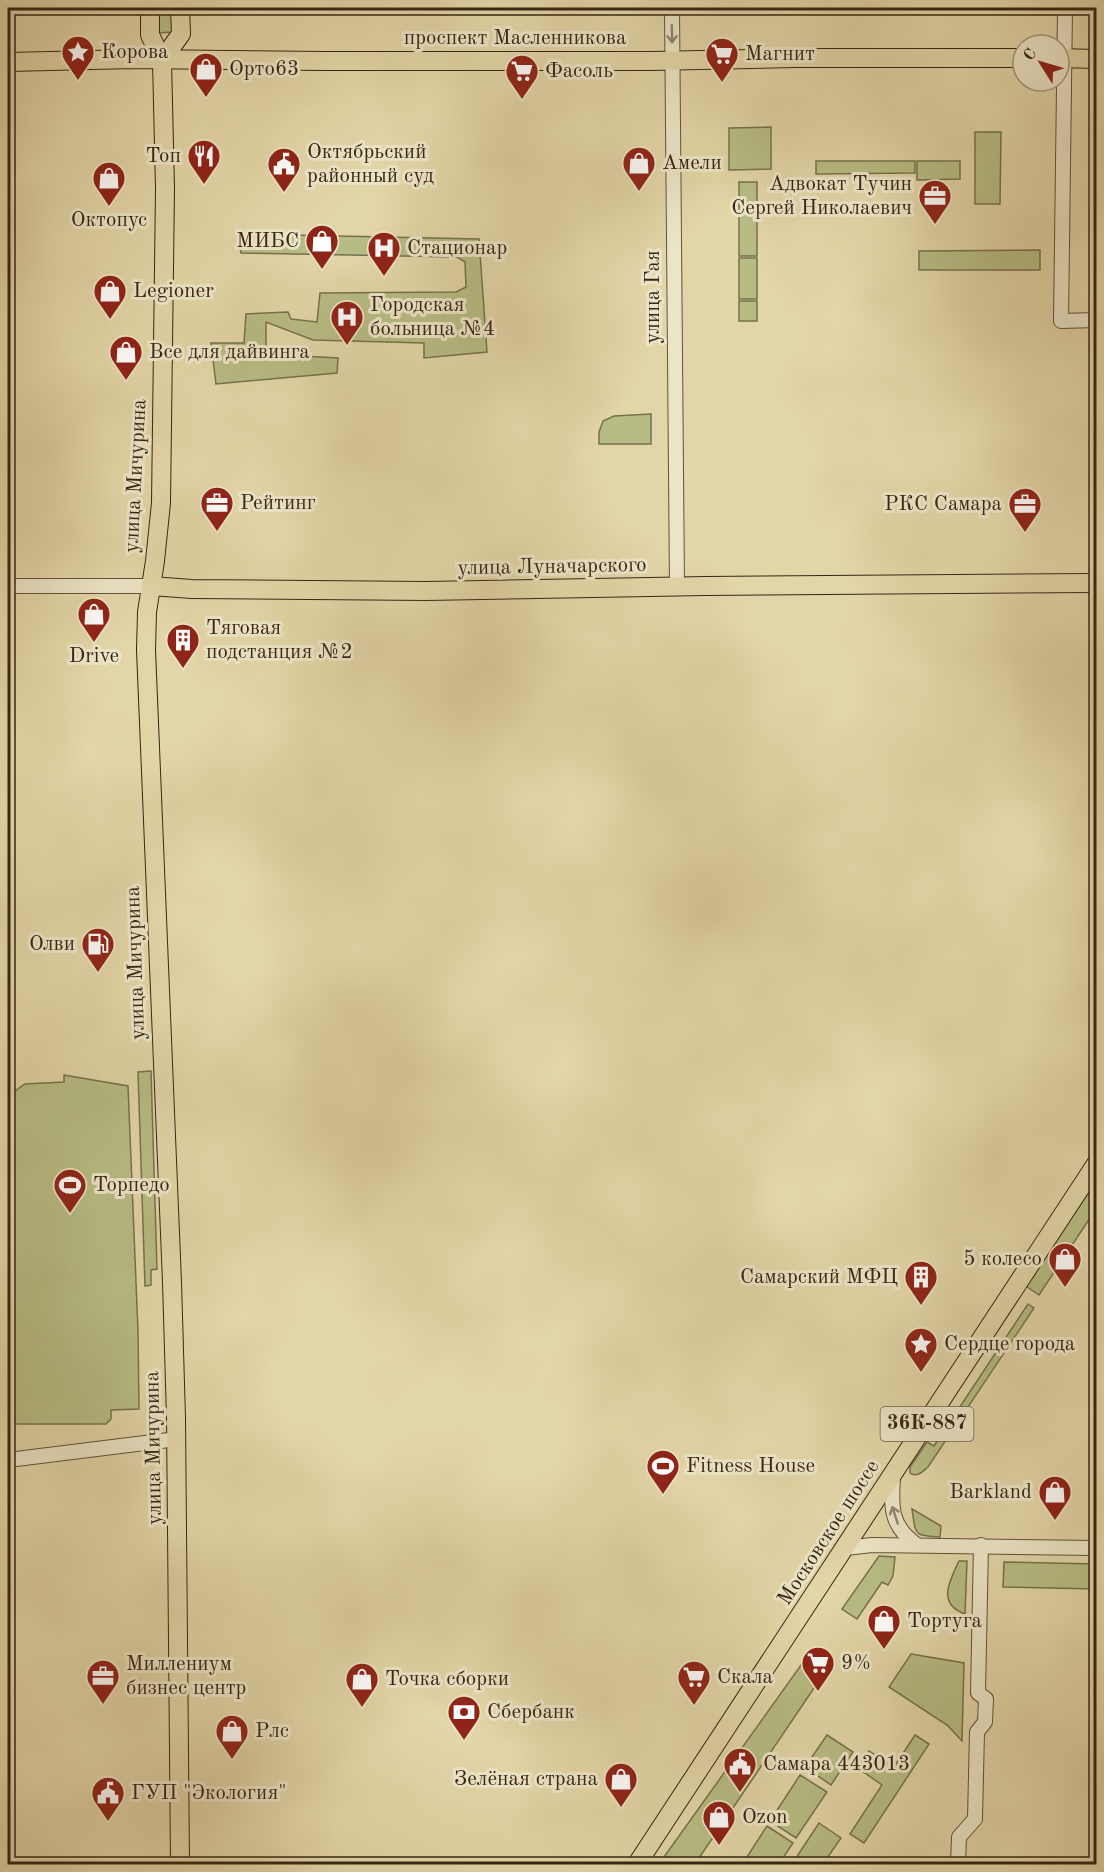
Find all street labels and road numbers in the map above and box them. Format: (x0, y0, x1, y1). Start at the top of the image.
street label: проспект Масленникова (404, 28, 626, 49)
street label: улица Гая (643, 250, 664, 344)
street label: улица Мичурина (121, 398, 151, 554)
street label: улица Луначарского (457, 555, 647, 579)
street label: улица Мичурина (123, 886, 149, 1040)
street label: улица Мичурина (142, 1371, 166, 1525)
road number: 36К-887 (880, 1407, 974, 1441)
street label: Московское шоссе (774, 1457, 884, 1609)

